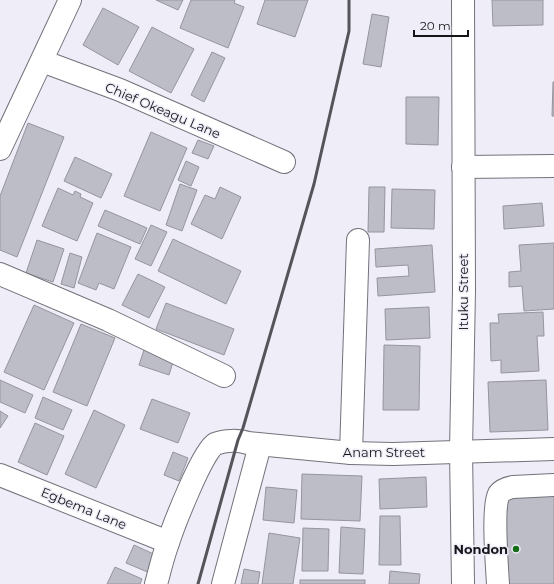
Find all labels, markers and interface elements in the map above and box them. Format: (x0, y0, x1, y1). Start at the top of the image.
scale bar (414, 12, 468, 38)
text: 20 m (420, 18, 451, 33)
street label: Chief Okeagu Lane (103, 78, 223, 142)
street label: Ituku Street (455, 253, 471, 331)
street label: Anam Street (343, 444, 425, 460)
street label: Egbema Lane (39, 484, 129, 533)
place label: Nondon (453, 541, 508, 557)
marker: Nondon (511, 544, 521, 554)

